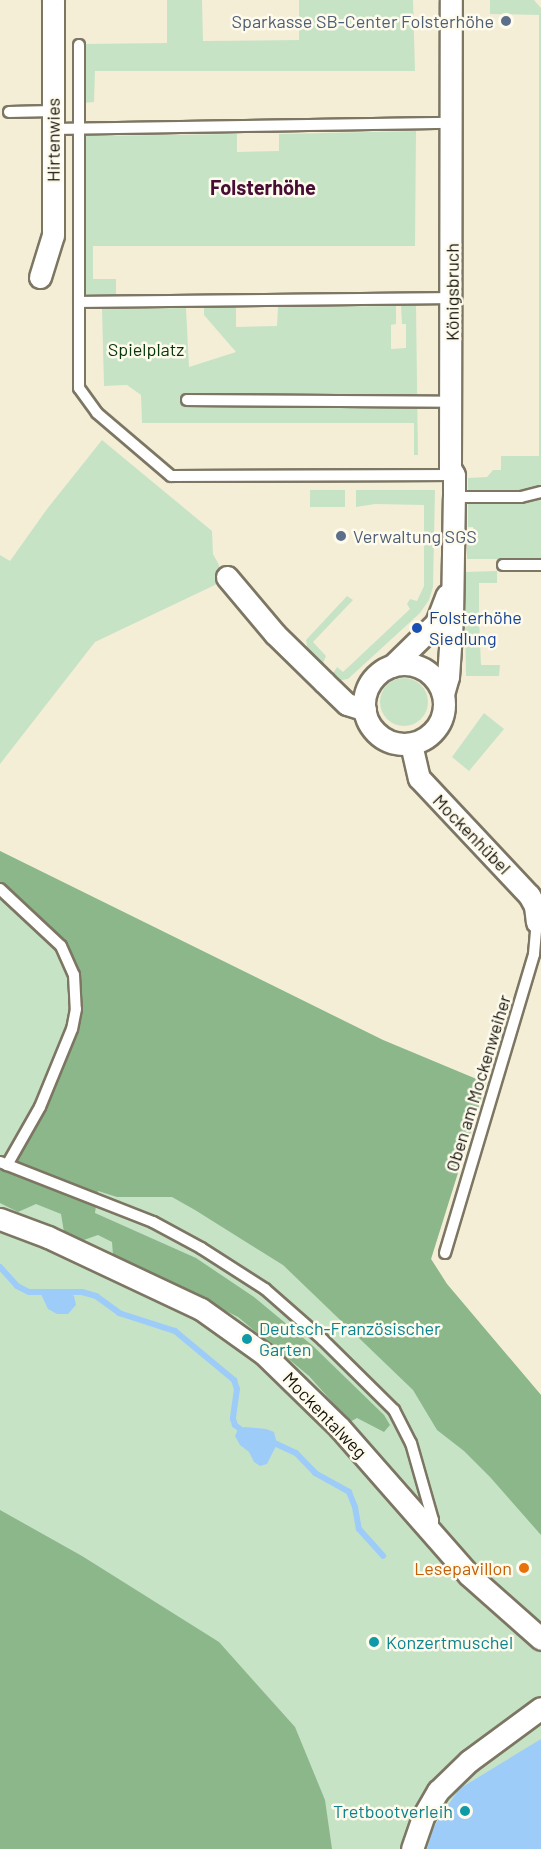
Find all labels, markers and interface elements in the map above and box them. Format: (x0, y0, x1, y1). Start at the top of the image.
place label: Sparkasse SB-Center Folsterhöhe (231, 10, 494, 32)
marker: Sparkasse SB-Center Folsterhöhe (499, 14, 513, 28)
street label: Hirtenwies (42, 98, 64, 182)
district label: Folsterhöhe (210, 175, 316, 199)
street label: Königsbruch (441, 243, 463, 341)
park label: Spielplatz (108, 338, 184, 360)
place label: Verwaltung SGS (353, 525, 477, 547)
marker: Verwaltung SGS (334, 529, 348, 543)
place label: Folsterhöhe Siedlung (429, 607, 522, 650)
marker: Folsterhöhe Siedlung (410, 621, 424, 635)
street label: Mockenhübel (429, 790, 515, 878)
street label: Oben am Mockenweiher (441, 992, 515, 1174)
place label: Deutsch-Französischer Garten (259, 1318, 441, 1360)
marker: Deutsch-Französischer Garten (240, 1332, 254, 1346)
street label: Mockentalweg (278, 1367, 372, 1463)
place label: Lesepavillon (414, 1557, 512, 1579)
marker: Lesepavillon (517, 1561, 531, 1575)
place label: Konzertmuschel (386, 1631, 513, 1653)
marker: Konzertmuschel (367, 1635, 381, 1649)
place label: Tretbootverleih (333, 1800, 453, 1822)
marker: Tretbootverleih (458, 1804, 472, 1818)

